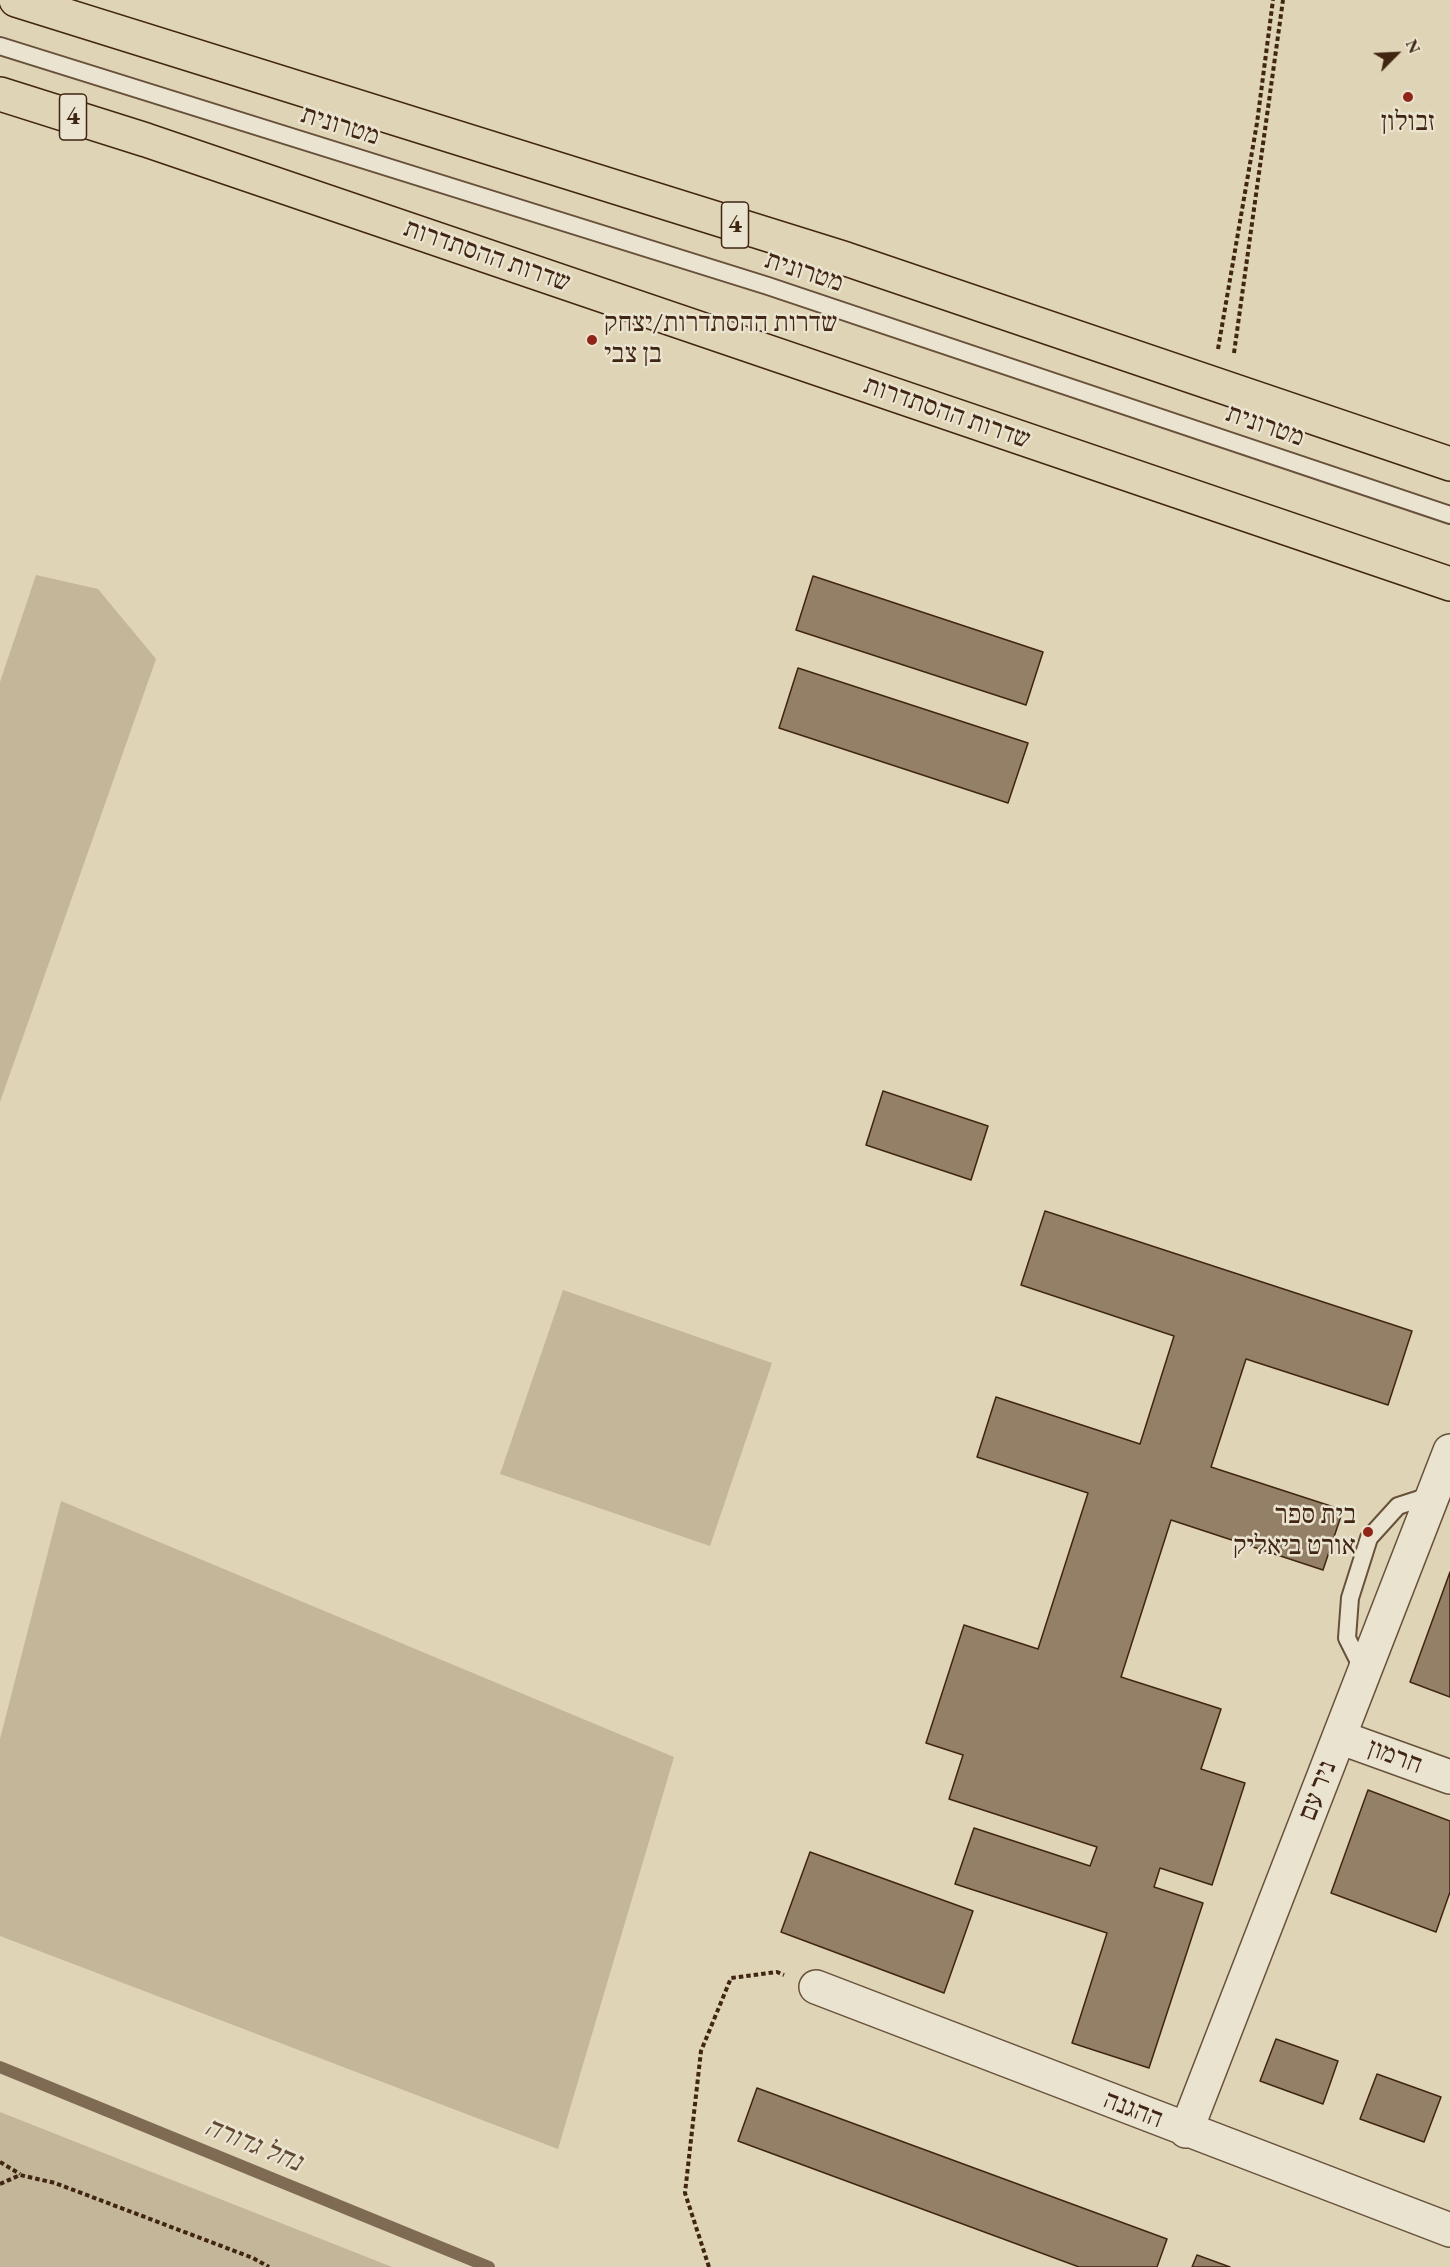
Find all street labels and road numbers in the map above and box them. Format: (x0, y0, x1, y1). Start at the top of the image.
road number: 4 (60, 94, 86, 140)
street label: מטרונית (297, 99, 383, 153)
road number: 4 (722, 202, 748, 248)
street label: שדרות ההסתדרות (399, 212, 575, 300)
street label: מטרונית (761, 244, 847, 300)
street label: שדרות ההסתדרות (859, 369, 1035, 457)
street label: מטרונית (1222, 398, 1308, 454)
street label: חרמון (1363, 1732, 1427, 1782)
street label: ניר עם (1292, 1756, 1344, 1826)
street label: ההגנה (1099, 2084, 1167, 2136)

